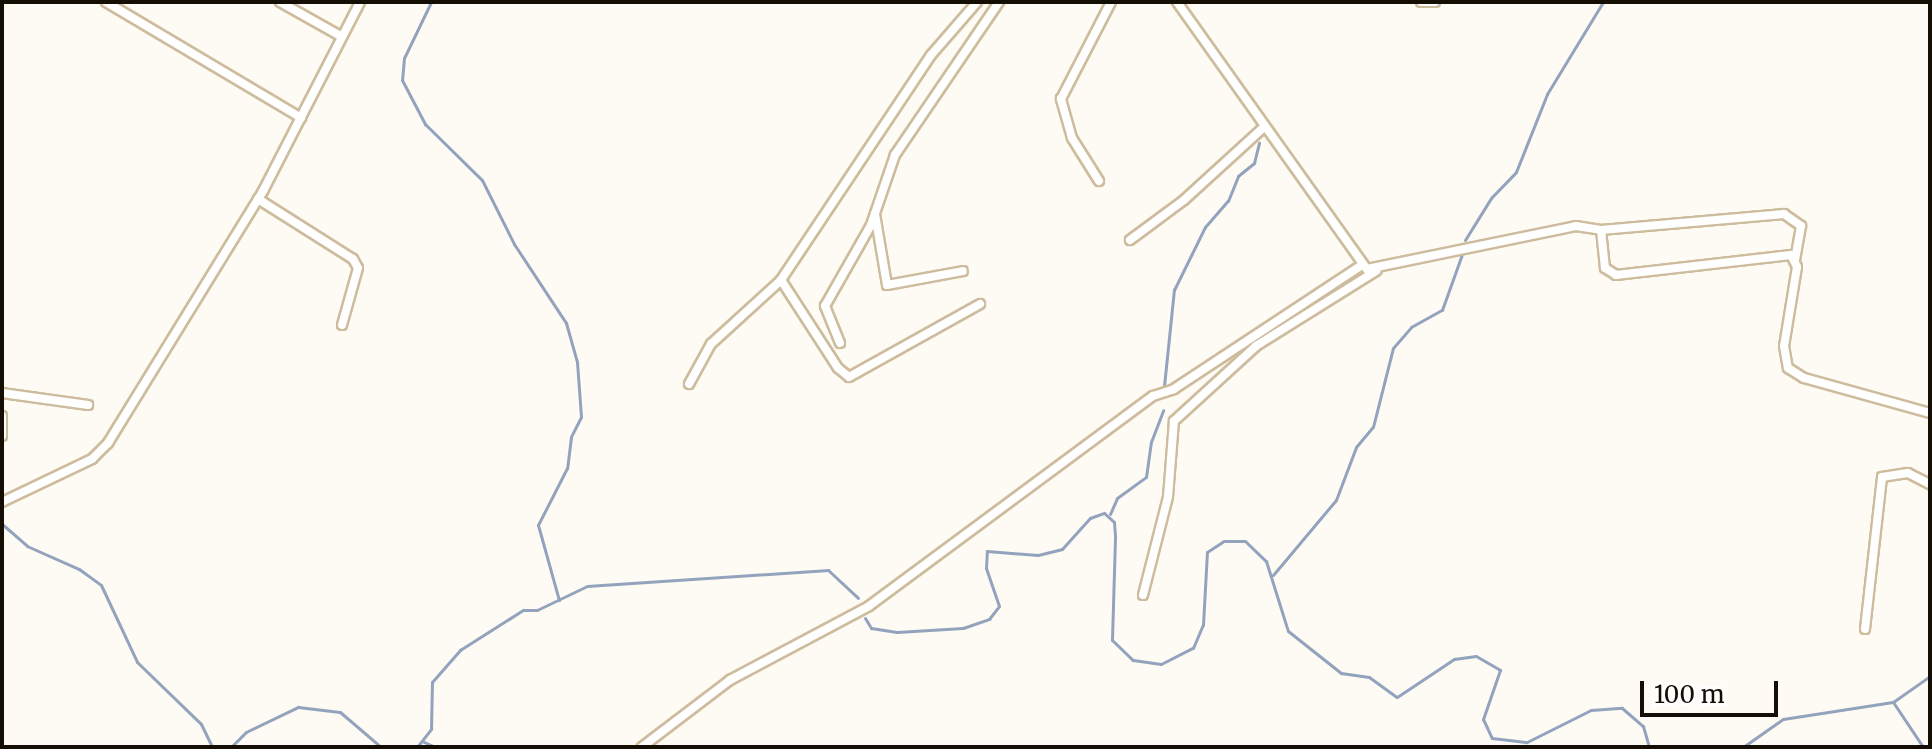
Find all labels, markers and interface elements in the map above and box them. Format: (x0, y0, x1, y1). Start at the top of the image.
scale bar (1644, 665, 1782, 715)
text: 100 m (1654, 679, 1724, 710)

